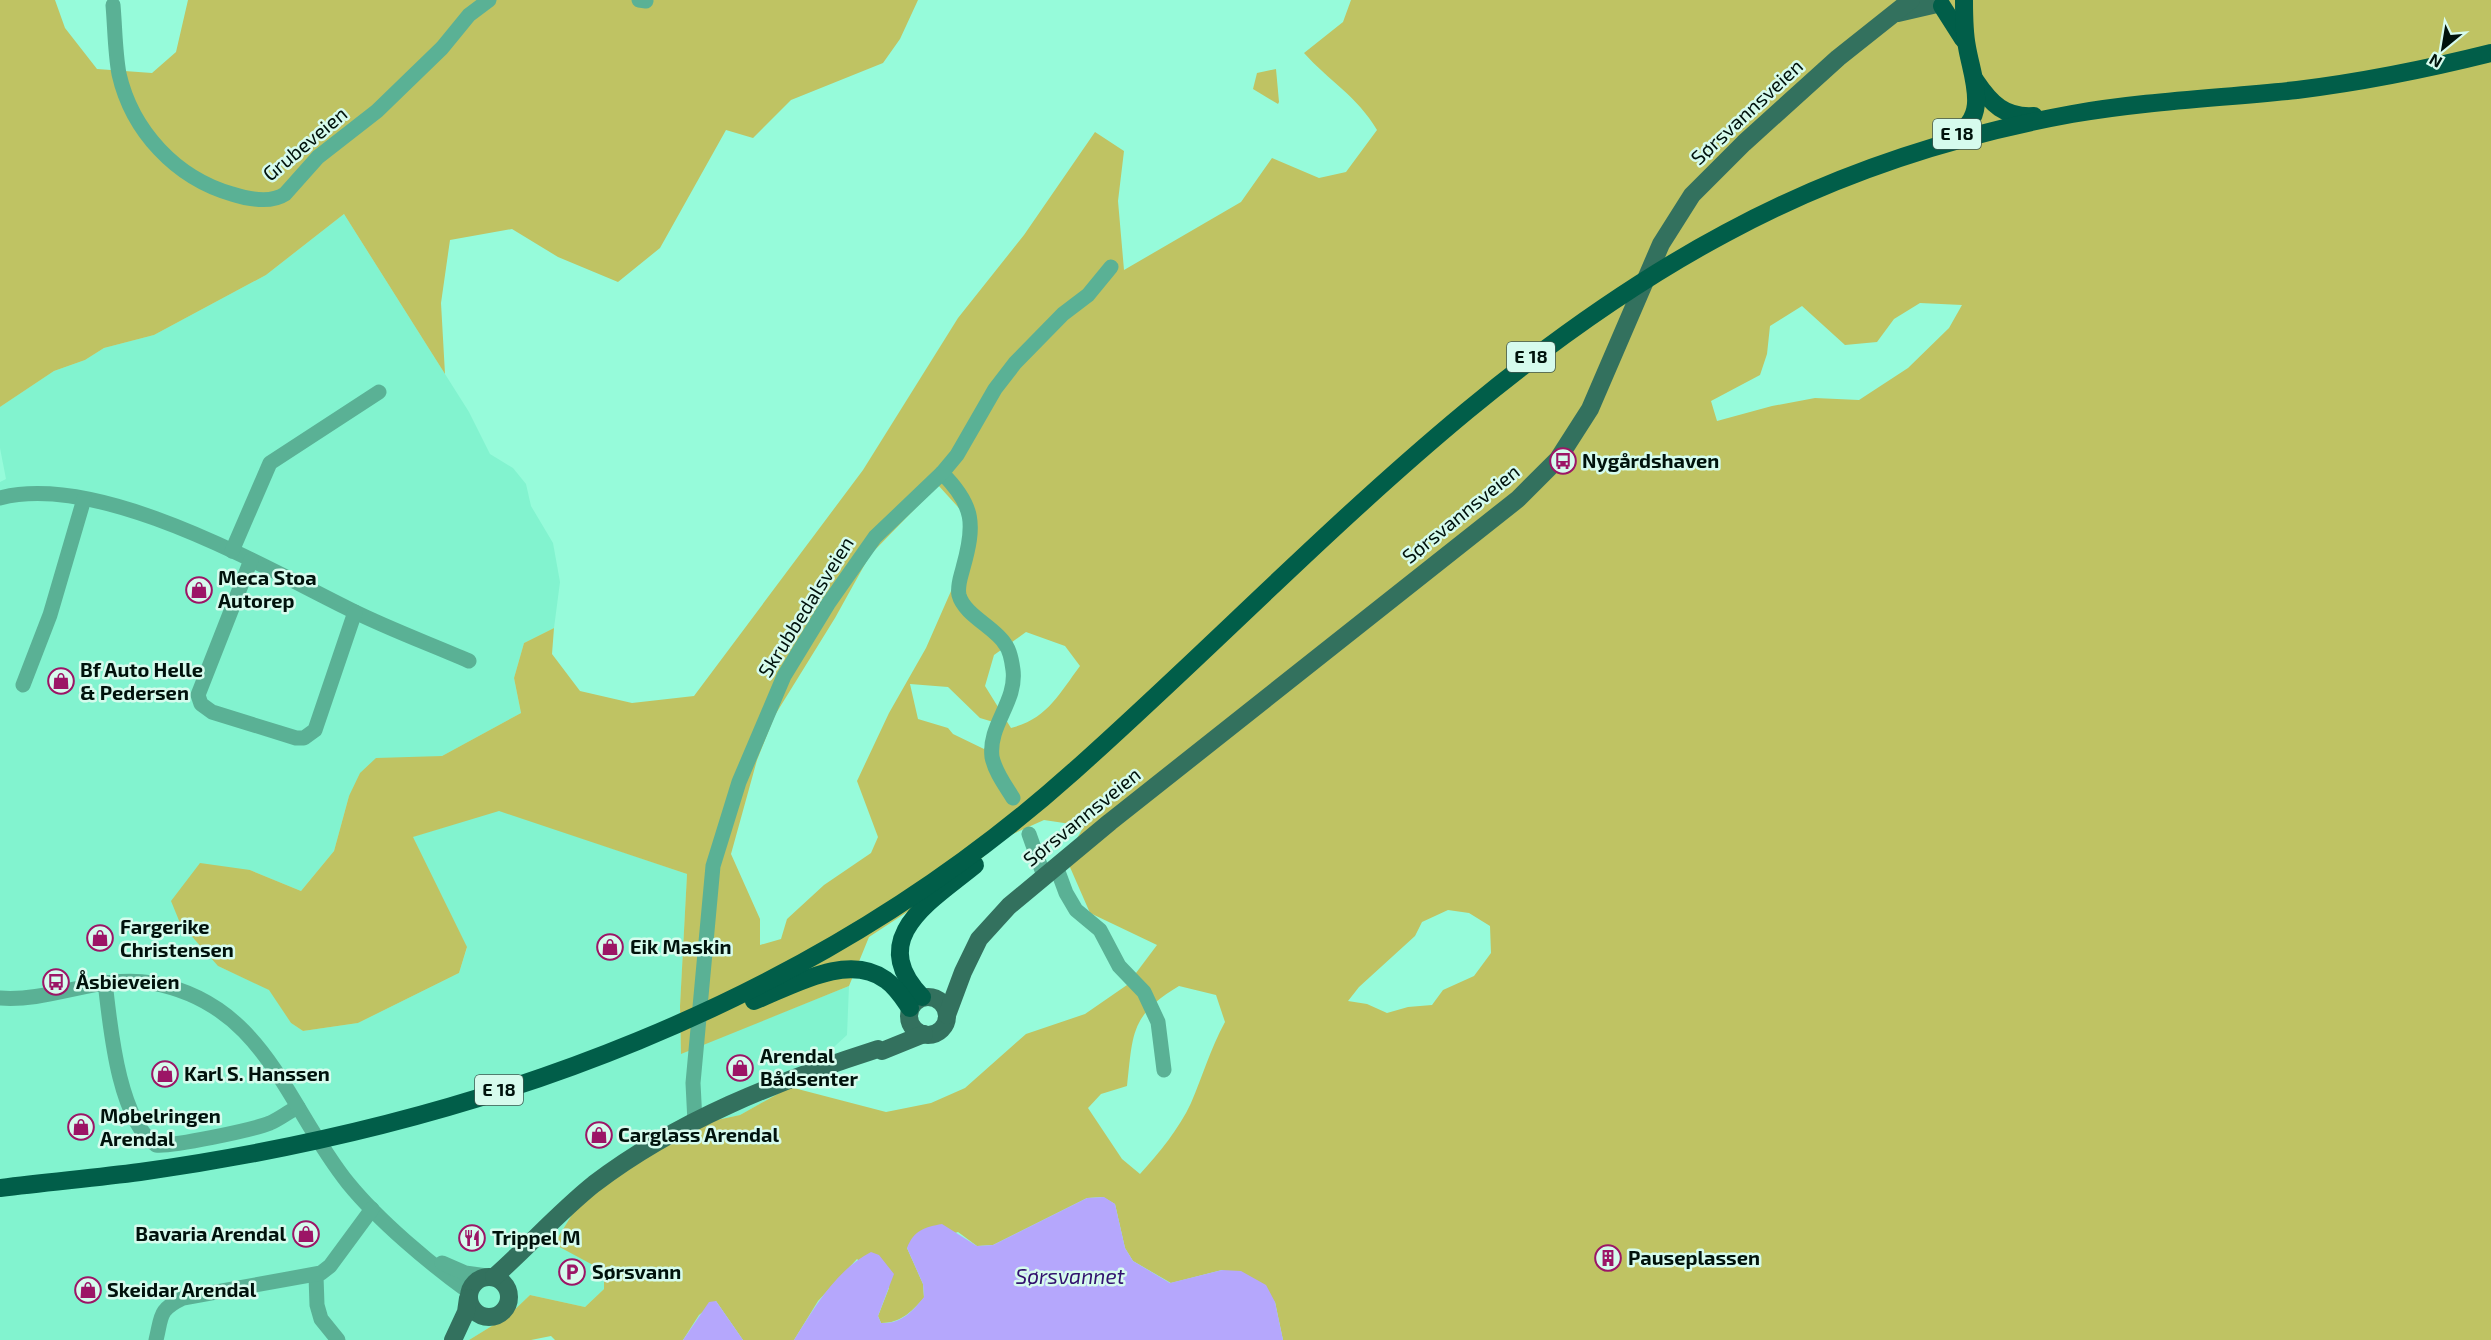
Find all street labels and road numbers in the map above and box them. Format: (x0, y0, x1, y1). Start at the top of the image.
street label: Sørsvannsveien (1685, 53, 1807, 169)
street label: Grubeveien (257, 101, 351, 185)
road number: E 18 (1933, 119, 1981, 149)
road number: E 18 (1507, 342, 1555, 372)
street label: Sørsvannsveien (1397, 459, 1524, 568)
street label: Skrubbedalsveien (752, 532, 858, 681)
street label: Sørsvannsveien (1018, 762, 1145, 871)
road number: E 18 (475, 1075, 523, 1105)

